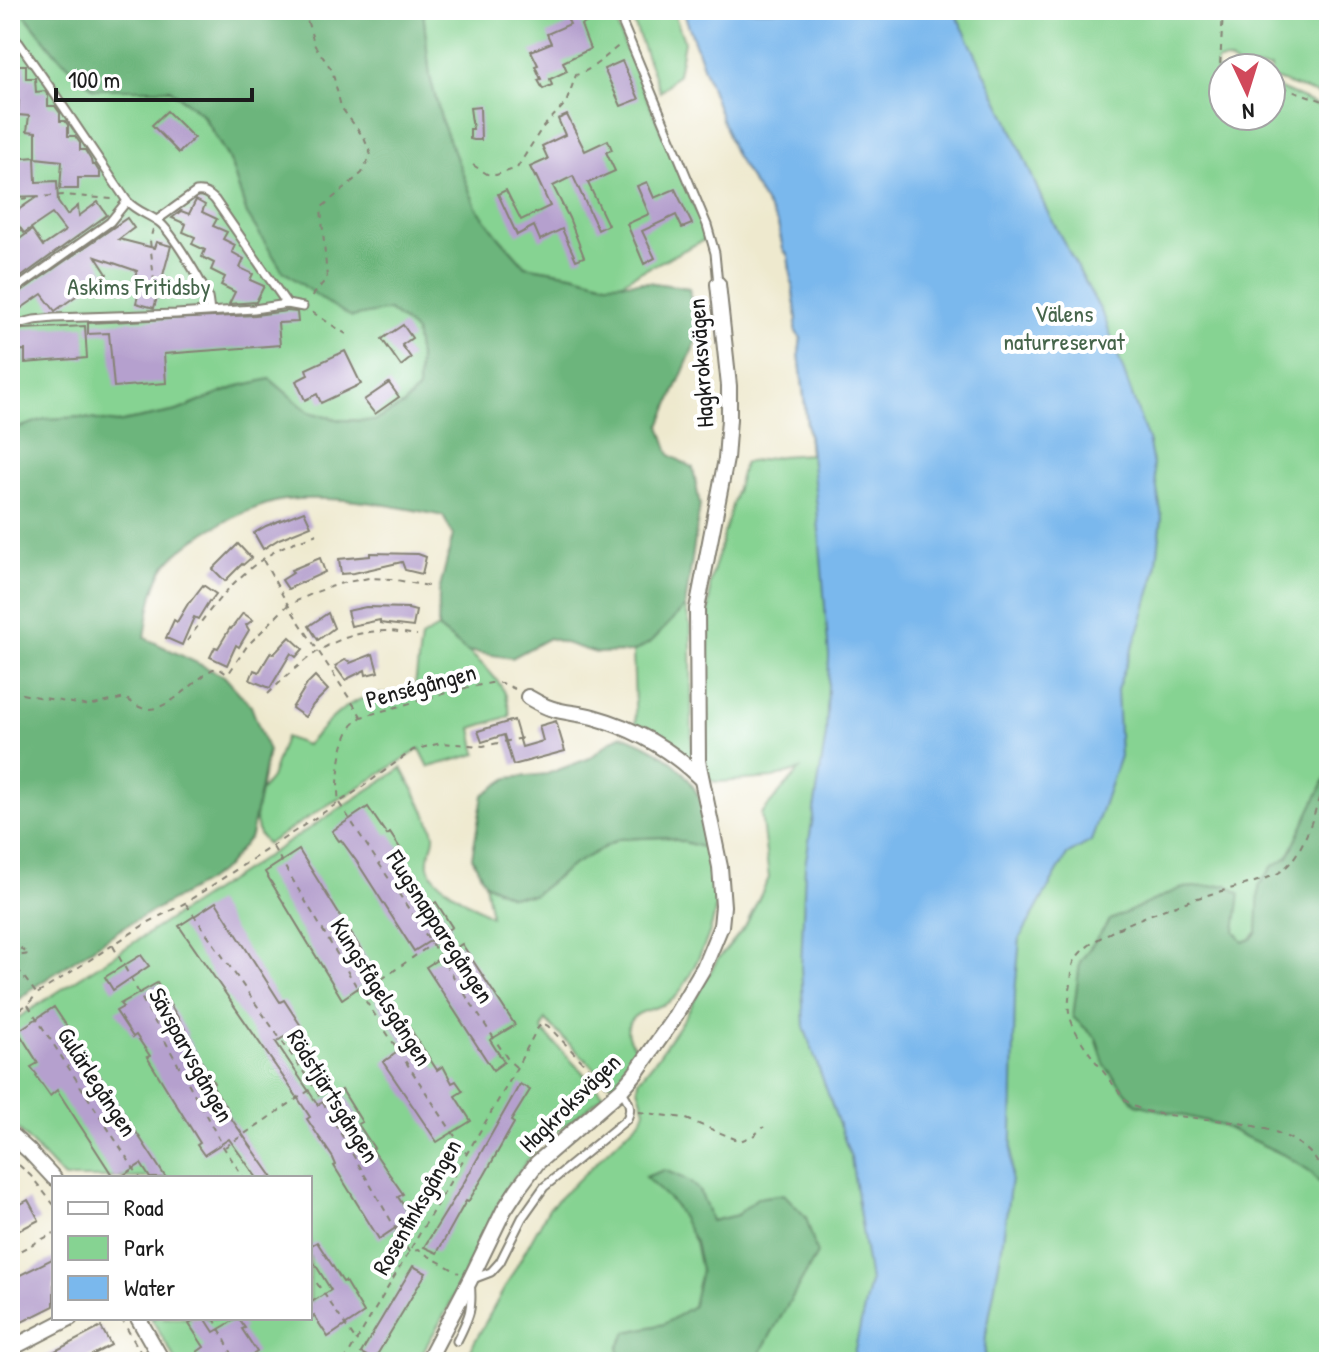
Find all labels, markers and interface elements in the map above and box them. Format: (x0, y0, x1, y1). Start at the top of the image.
scale bar (56, 52, 252, 102)
north arrow (1207, 52, 1287, 132)
text: 100 m (68, 63, 120, 95)
text: N (1241, 97, 1255, 127)
park label: Askims Fritidsby (67, 270, 211, 302)
street label: Hagkroksvägen (680, 297, 720, 429)
park label: Välens naturreservat (1003, 297, 1125, 357)
street label: Penségången (362, 655, 479, 715)
street label: Flugsnapparegången (379, 843, 502, 1009)
street label: Kungsfågelsgången (324, 911, 440, 1072)
street label: Sävsparvsgången (142, 982, 242, 1127)
street label: Gulärlegången (51, 1021, 145, 1142)
street label: Rödstjärtsgången (280, 1023, 387, 1168)
street label: Hagkroksvägen (512, 1046, 627, 1159)
street label: Rosenfinksgången (364, 1133, 468, 1280)
legend (52, 1176, 312, 1320)
text: Road (124, 1191, 163, 1223)
text: Park (124, 1231, 164, 1263)
text: Water (124, 1271, 175, 1303)

